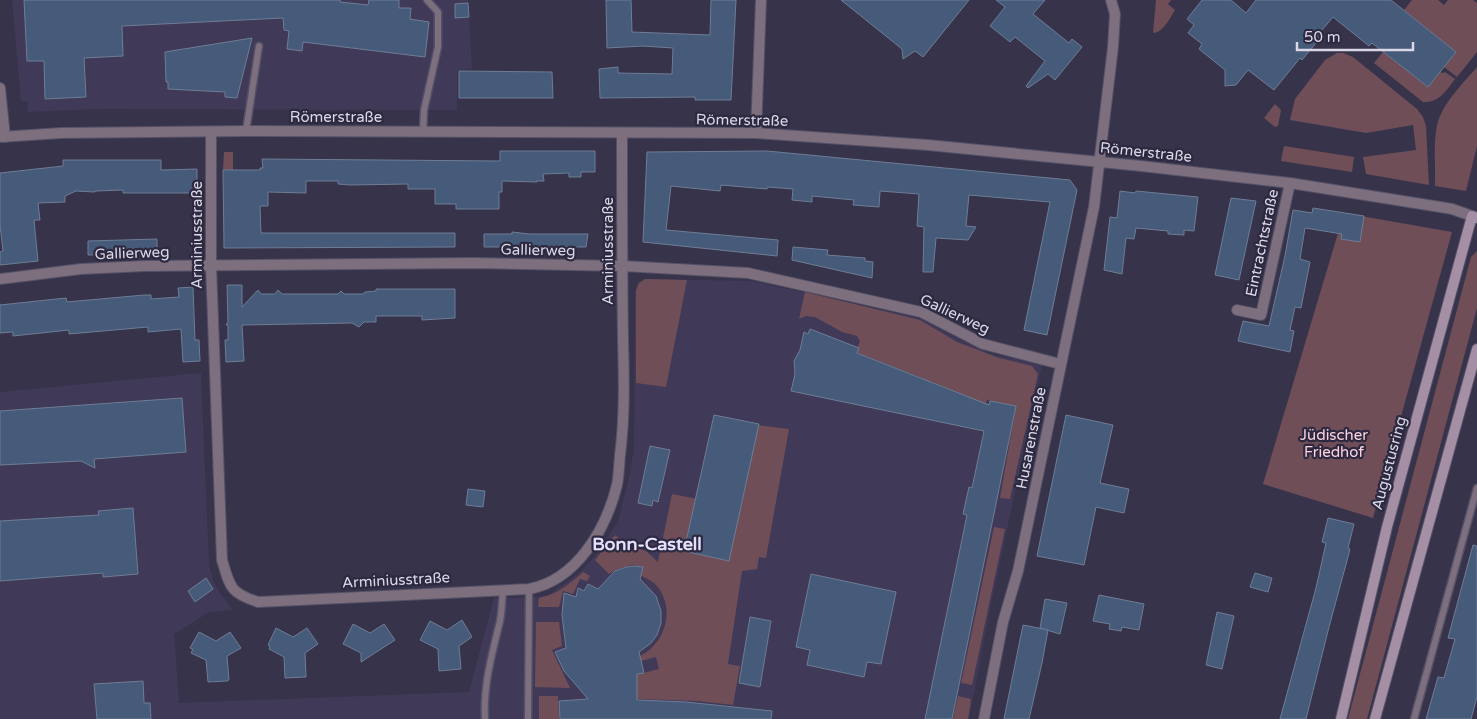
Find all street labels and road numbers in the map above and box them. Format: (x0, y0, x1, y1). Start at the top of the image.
street label: Römerstraße (290, 108, 382, 126)
street label: Römerstraße (696, 110, 788, 130)
street label: Römerstraße (1099, 138, 1193, 166)
street label: Arminiusstraße (188, 181, 206, 289)
street label: Eintrachtstraße (1242, 188, 1282, 298)
street label: Arminiusstraße (599, 197, 617, 305)
street label: Gallierweg (500, 240, 576, 260)
street label: Gallierweg (94, 243, 170, 263)
street label: Gallierweg (917, 290, 993, 338)
street label: Husarenstraße (1012, 385, 1050, 491)
street label: Augustusring (1368, 414, 1410, 512)
street label: Arminiusstraße (341, 568, 451, 592)

